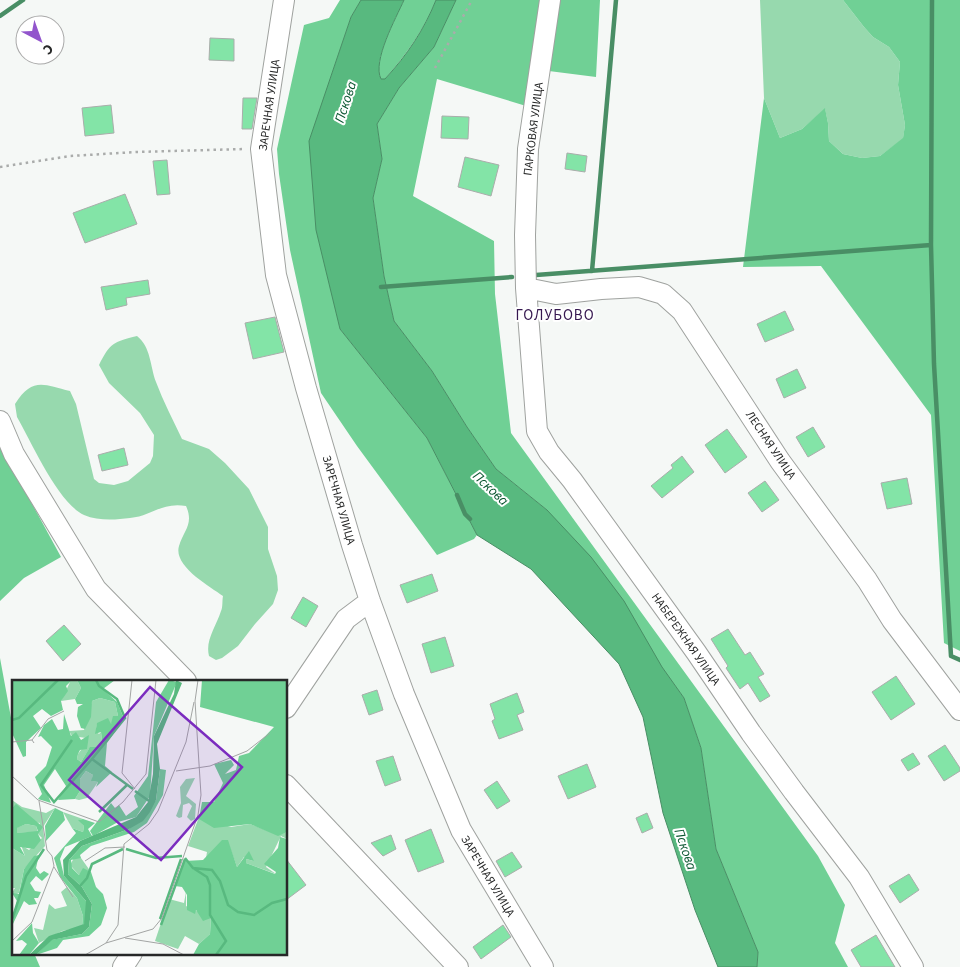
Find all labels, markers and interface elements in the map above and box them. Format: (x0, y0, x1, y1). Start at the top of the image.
north arrow (15, 15, 65, 65)
text: С (38, 39, 58, 59)
street label: ЗАРЕЧНАЯ УЛИЦА (255, 58, 284, 152)
water label: Пскова (330, 78, 362, 126)
street label: ПАРКОВАЯ УЛИЦА (519, 81, 548, 177)
district label: ГОЛУБОВО (515, 305, 595, 326)
street label: ЛЕСНАЯ УЛИЦА (741, 408, 800, 483)
street label: ЗАРЕЧНАЯ УЛИЦА (318, 454, 360, 547)
water label: Пскова (468, 467, 513, 511)
street label: НАБЕРЕЖНАЯ УЛИЦА (647, 590, 724, 689)
inset map (12, 680, 288, 954)
water label: Пскова (669, 826, 702, 873)
street label: ЗАРЕЧНАЯ УЛИЦА (457, 832, 519, 921)

